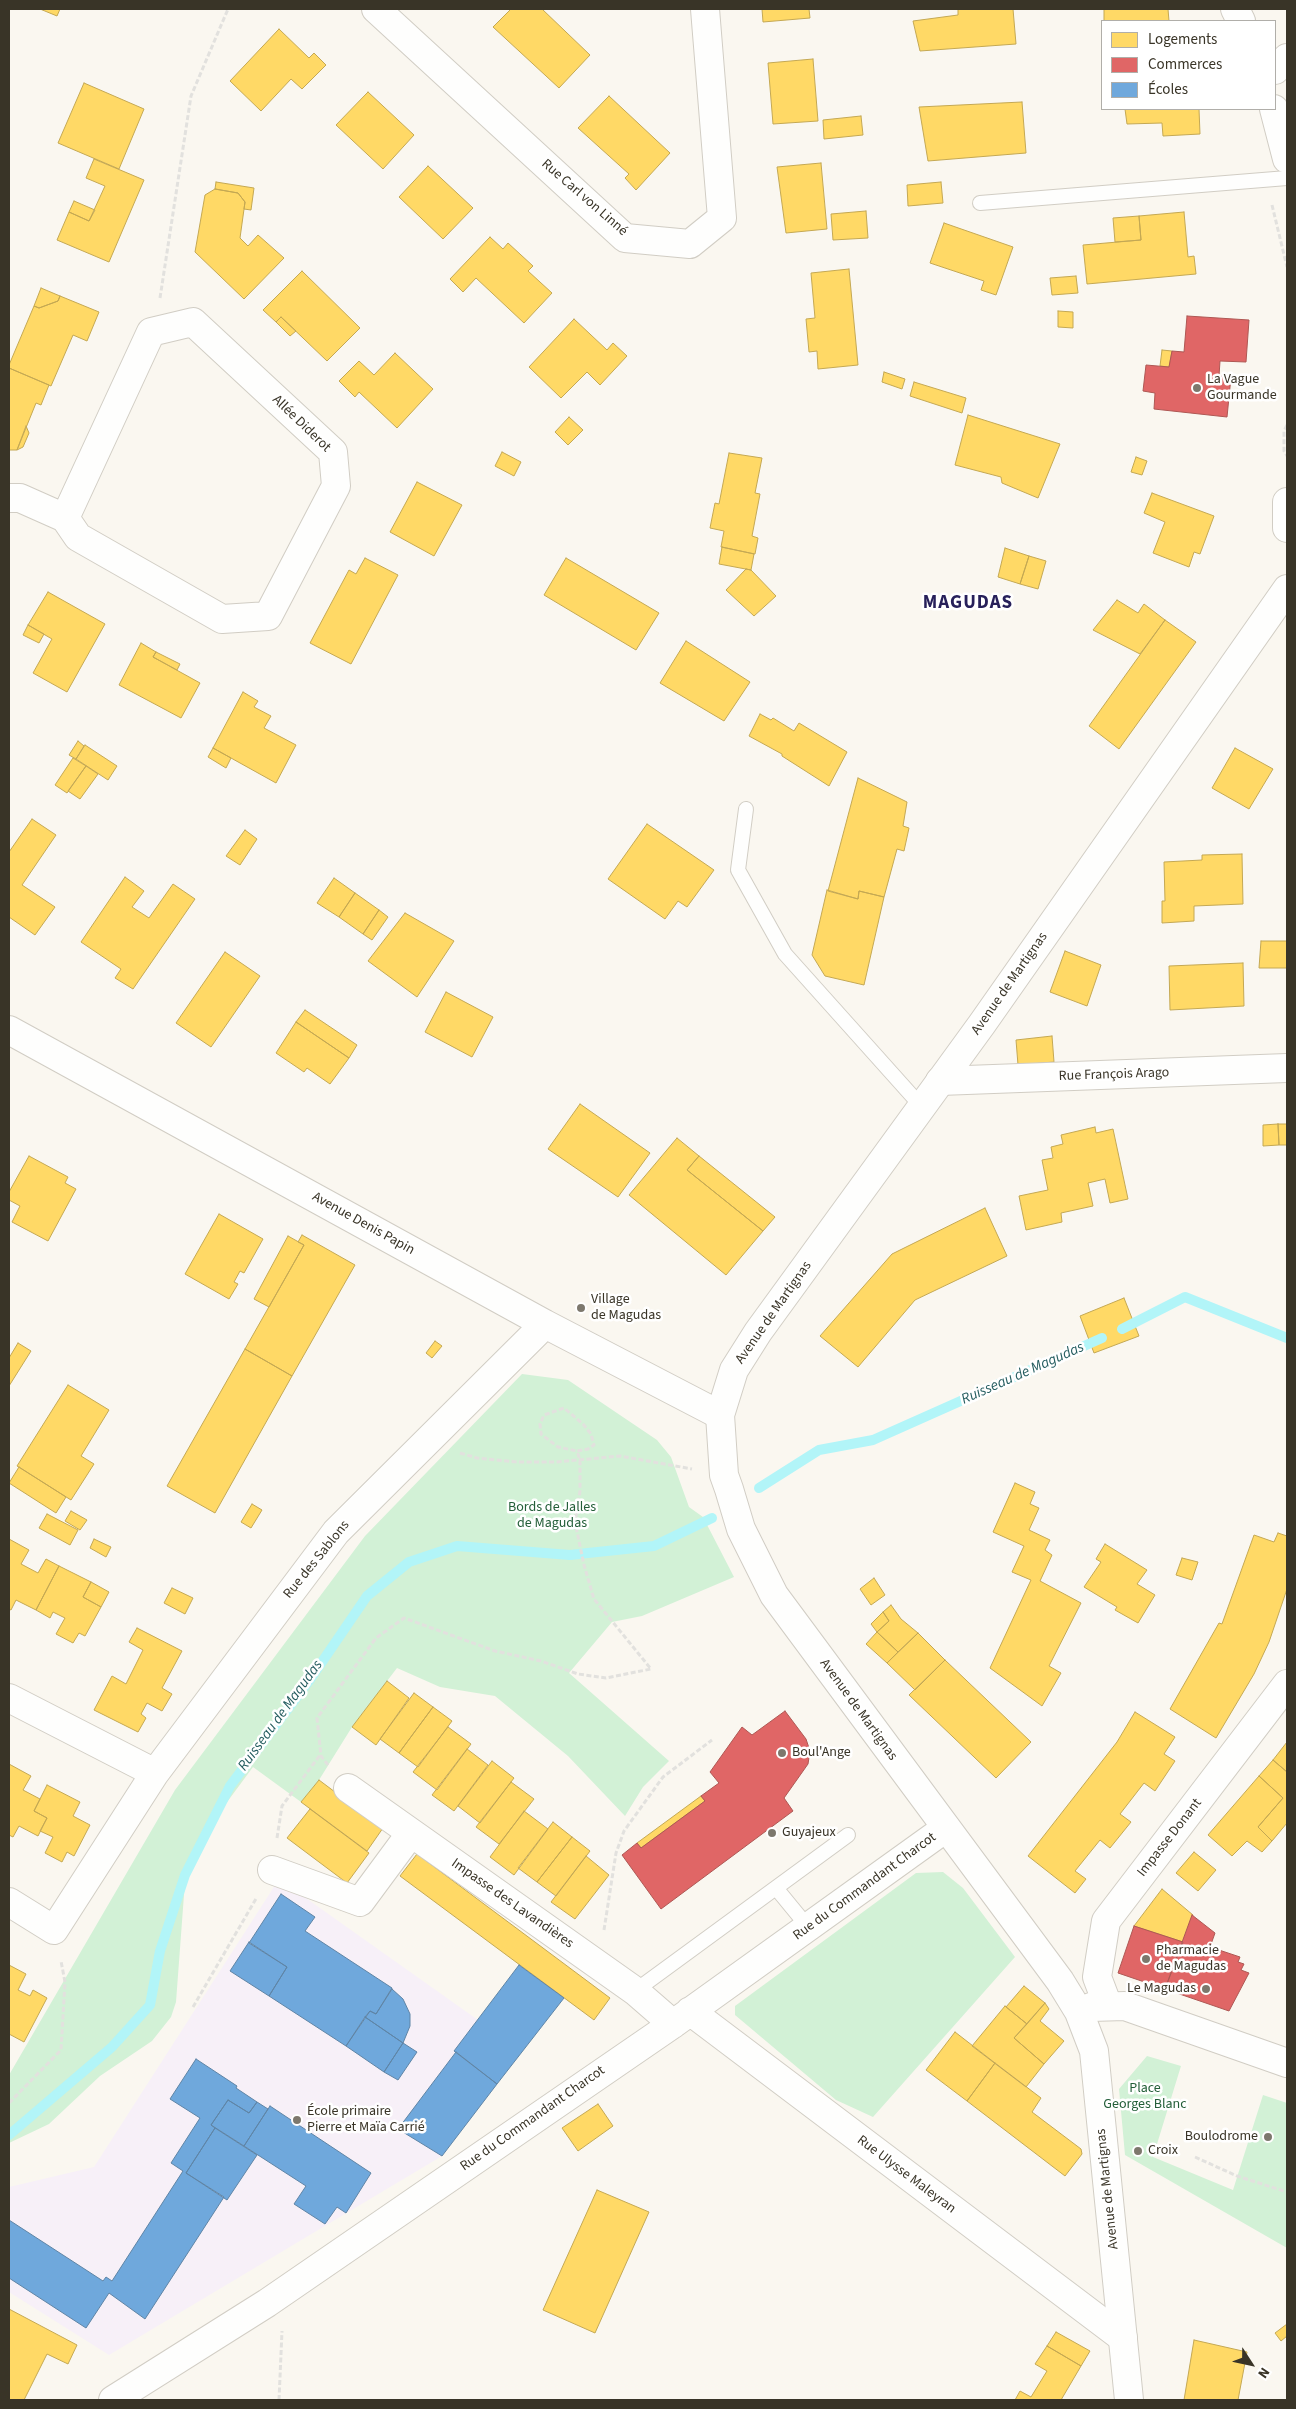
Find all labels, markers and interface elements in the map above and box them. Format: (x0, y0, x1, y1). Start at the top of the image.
legend (1101, 20, 1276, 110)
text: Logements (1148, 29, 1217, 50)
text: Commerces (1148, 54, 1222, 75)
text: Écoles (1148, 79, 1188, 100)
street label: Rue Carl von Linné (537, 156, 631, 240)
place label: La Vague Gourmande (1207, 372, 1277, 404)
marker: La Vague Gourmande (1191, 382, 1203, 394)
street label: Allée Diderot (268, 392, 334, 456)
district label: MAGUDAS (922, 593, 1014, 615)
street label: Avenue de Martignas (968, 929, 1052, 1039)
street label: Rue François Arago (1058, 1065, 1170, 1085)
street label: Avenue Denis Papin (309, 1189, 417, 1259)
street label: Avenue de Martignas (732, 1258, 816, 1368)
place label: Village de Magudas (591, 1292, 661, 1324)
marker: Village de Magudas (575, 1302, 587, 1314)
water label: Ruisseau de Magudas (959, 1339, 1087, 1409)
park label: Bords de Jalles de Magudas (508, 1500, 596, 1532)
street label: Rue des Sablons (280, 1518, 354, 1602)
street label: Avenue de Martignas (816, 1656, 900, 1764)
water label: Ruisseau de Magudas (235, 1657, 327, 1775)
place label: Boul'Ange (792, 1745, 851, 1761)
marker: Boul'Ange (776, 1747, 788, 1759)
street label: Impasse Donant (1134, 1796, 1206, 1880)
place label: Guyajeux (782, 1825, 836, 1841)
marker: Guyajeux (766, 1827, 778, 1839)
street label: Rue du Commandant Charcot (790, 1829, 940, 1945)
street label: Impasse des Lavandières (448, 1855, 576, 1953)
place label: Pharmacie de Magudas (1156, 1943, 1226, 1975)
marker: Pharmacie de Magudas (1140, 1953, 1152, 1965)
place label: Le Magudas (1127, 1981, 1196, 1997)
marker: Le Magudas (1200, 1983, 1212, 1995)
street label: Rue du Commandant Charcot (457, 2063, 609, 2175)
park label: Place Georges Blanc (1103, 2081, 1187, 2114)
place label: École primaire Pierre et Maïa Carrié (307, 2104, 425, 2136)
marker: École primaire Pierre et Maïa Carrié (291, 2114, 303, 2126)
street label: Avenue de Martignas (1093, 2128, 1123, 2250)
place label: Boulodrome (1185, 2129, 1258, 2145)
marker: Boulodrome (1262, 2131, 1274, 2143)
street label: Rue Ulysse Maleyran (853, 2132, 959, 2218)
place label: Croix (1148, 2143, 1178, 2159)
marker: Croix (1132, 2145, 1144, 2157)
north arrow (1226, 2339, 1276, 2389)
text: N (1252, 2363, 1274, 2382)

